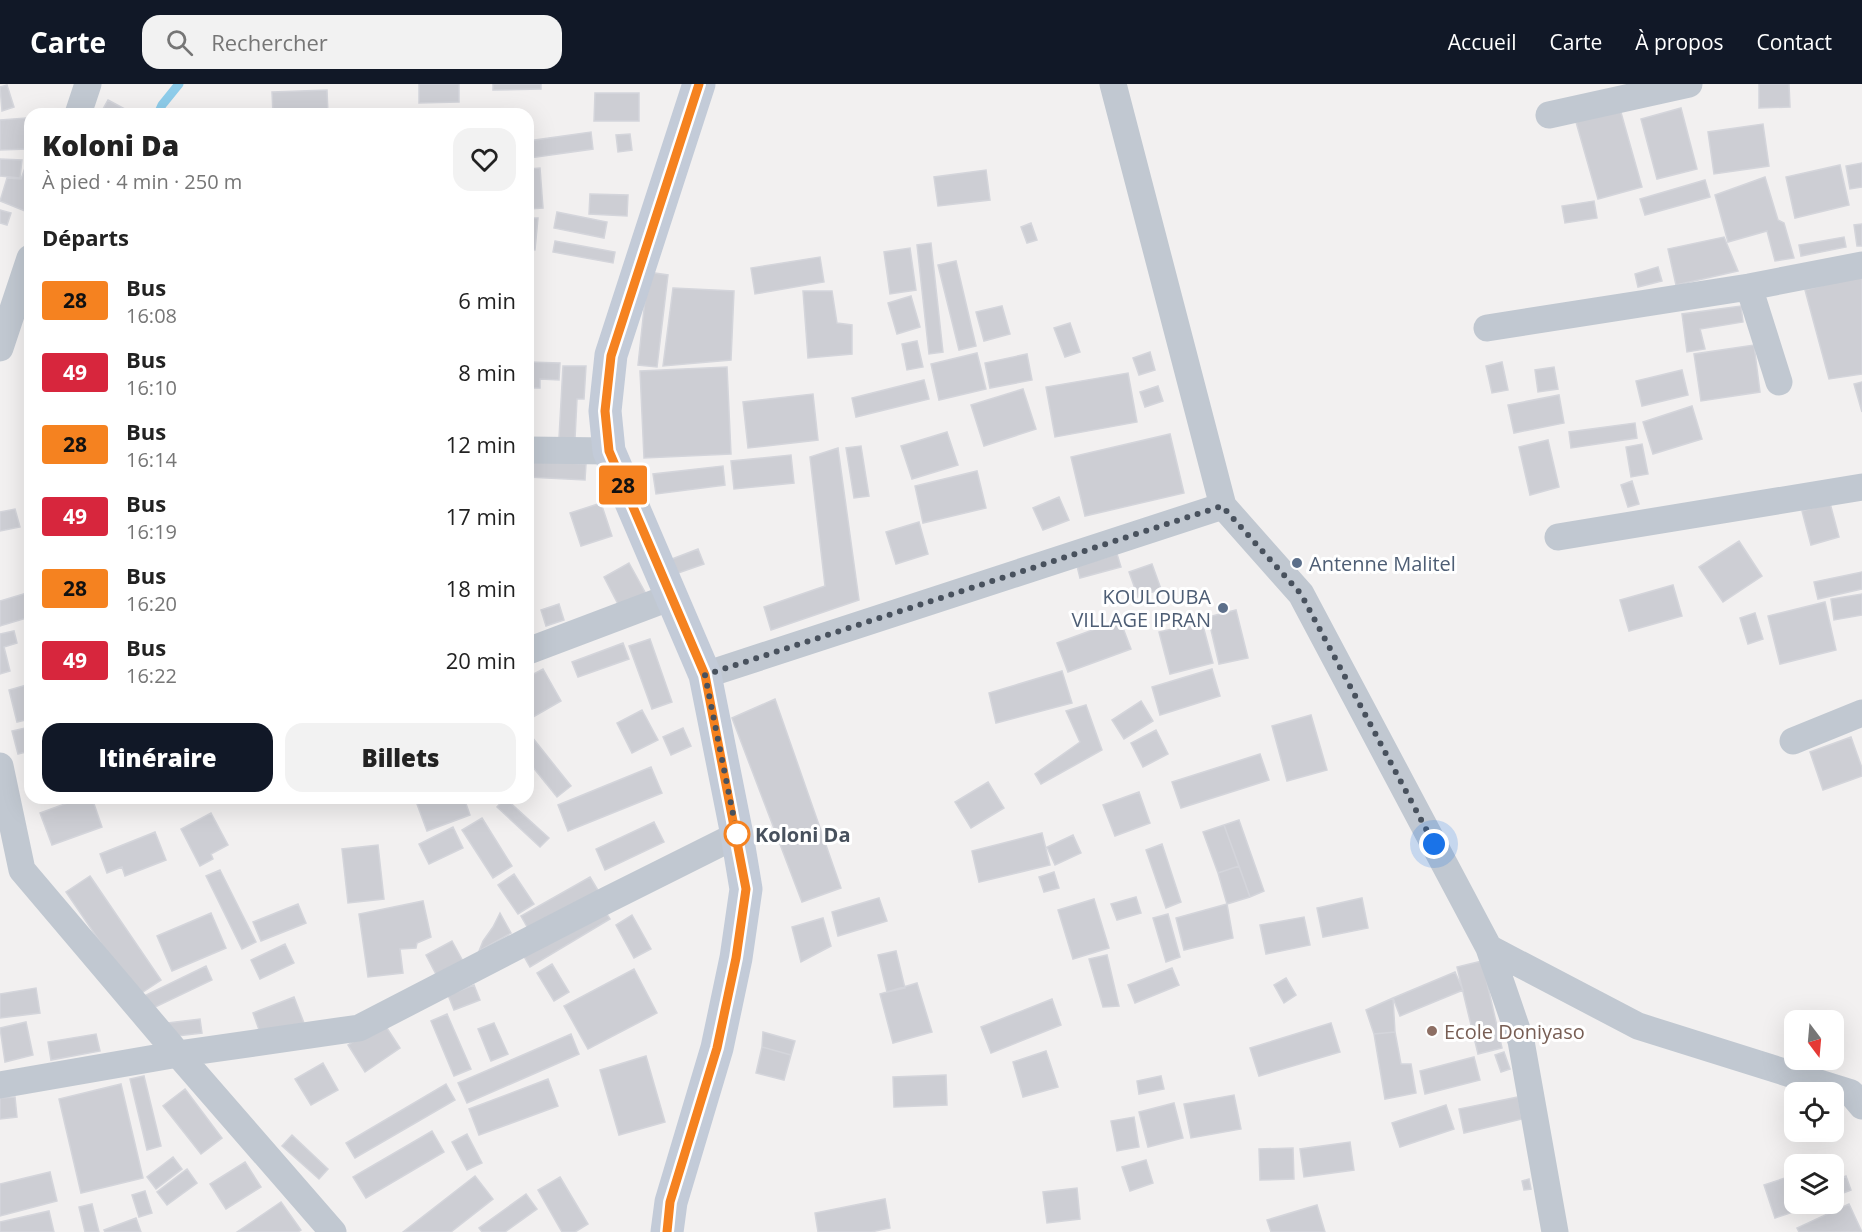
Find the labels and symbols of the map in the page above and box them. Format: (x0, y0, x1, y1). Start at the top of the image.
line badge: 28 (596, 466, 650, 504)
place label: Antenne Malitel (1309, 550, 1456, 577)
marker: Antenne Malitel (1290, 556, 1304, 570)
place label: KOULOUBA VILLAGE IPRAN (1071, 583, 1211, 633)
marker: KOULOUBA VILLAGE IPRAN (1216, 601, 1230, 615)
marker: Koloni Da (724, 821, 750, 847)
place label: Koloni Da (755, 821, 850, 848)
your location (1419, 829, 1449, 859)
north arrow (1784, 1010, 1844, 1070)
place label: Ecole Doniyaso (1444, 1018, 1585, 1045)
marker: Ecole Doniyaso (1425, 1024, 1439, 1038)

